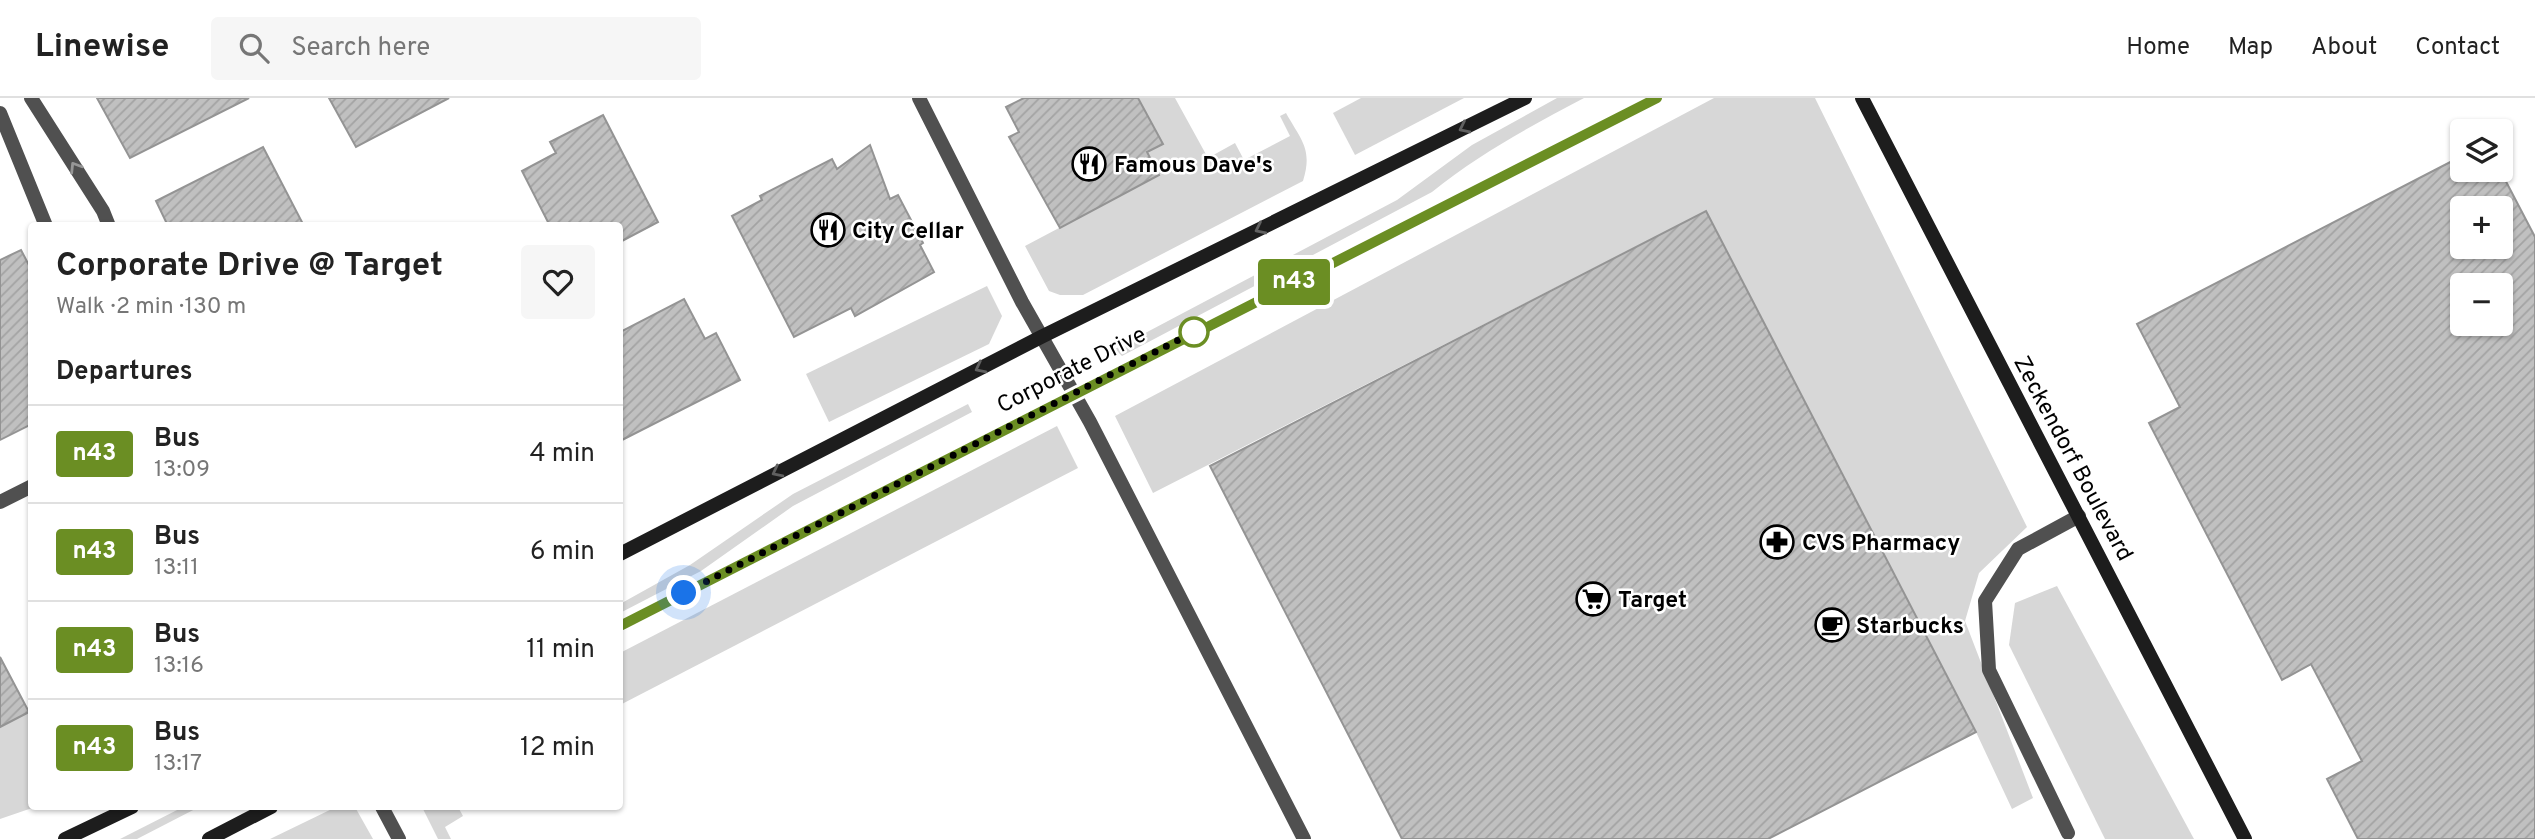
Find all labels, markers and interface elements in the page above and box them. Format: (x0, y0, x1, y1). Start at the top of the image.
search box (211, 17, 701, 80)
text: Linewise (35, 27, 169, 69)
icon: search (235, 29, 273, 67)
text: Search here (291, 32, 430, 65)
text: Home (2126, 33, 2190, 63)
text: Map (2228, 33, 2273, 63)
text: About (2311, 33, 2377, 63)
text: Contact (2415, 33, 2500, 63)
map controls (2450, 119, 2513, 336)
button: layers (2450, 119, 2513, 182)
one-way arrow (1459, 120, 1471, 134)
restaurant icon: Famous Dave's (1070, 145, 1108, 183)
place label: Famous Dave's (1114, 152, 1273, 181)
one-way arrow (70, 161, 83, 174)
button: + (2450, 196, 2513, 259)
restaurant icon: City Cellar (809, 211, 847, 249)
place label: City Cellar (852, 218, 964, 247)
one-way arrow (1255, 221, 1267, 235)
button: heart (521, 245, 595, 319)
text: Corporate Drive @ Target (56, 246, 443, 288)
line badge: n43 (1254, 259, 1334, 305)
text: n43 (1272, 267, 1316, 297)
button: − (2450, 273, 2513, 336)
text: Walk · 2 min · 130 m (56, 293, 246, 322)
unlabelled marker (1179, 317, 1209, 347)
street label: Corporate Drive (993, 321, 1152, 421)
street label: Zeckendorf Boulevard (2005, 352, 2138, 567)
text: Departures (56, 356, 193, 389)
one-way arrow (975, 360, 987, 374)
text: Bus (154, 423, 200, 456)
text: 4 min (529, 438, 595, 471)
text: n43 (72, 439, 117, 469)
text: 13:09 (154, 456, 210, 485)
one-way arrow (772, 464, 785, 478)
text: Bus (154, 521, 200, 554)
pharmacy icon: CVS Pharmacy (1758, 523, 1796, 561)
place label: CVS Pharmacy (1802, 530, 1960, 559)
text: 6 min (530, 536, 595, 569)
text: n43 (72, 537, 117, 567)
text: 13:11 (154, 554, 199, 583)
your location (666, 575, 701, 610)
supermarket icon: Target (1574, 580, 1612, 618)
place label: Target (1618, 587, 1687, 616)
cafe icon: Starbucks (1813, 606, 1851, 644)
place label: Starbucks (1856, 613, 1964, 642)
text: Bus (154, 619, 200, 652)
text: 11 min (526, 634, 595, 667)
text: n43 (72, 635, 117, 665)
text: 13:16 (154, 652, 204, 681)
text: Bus (154, 717, 200, 750)
text: 12 min (520, 732, 595, 765)
text: n43 (72, 733, 117, 763)
text: 13:17 (154, 750, 202, 779)

